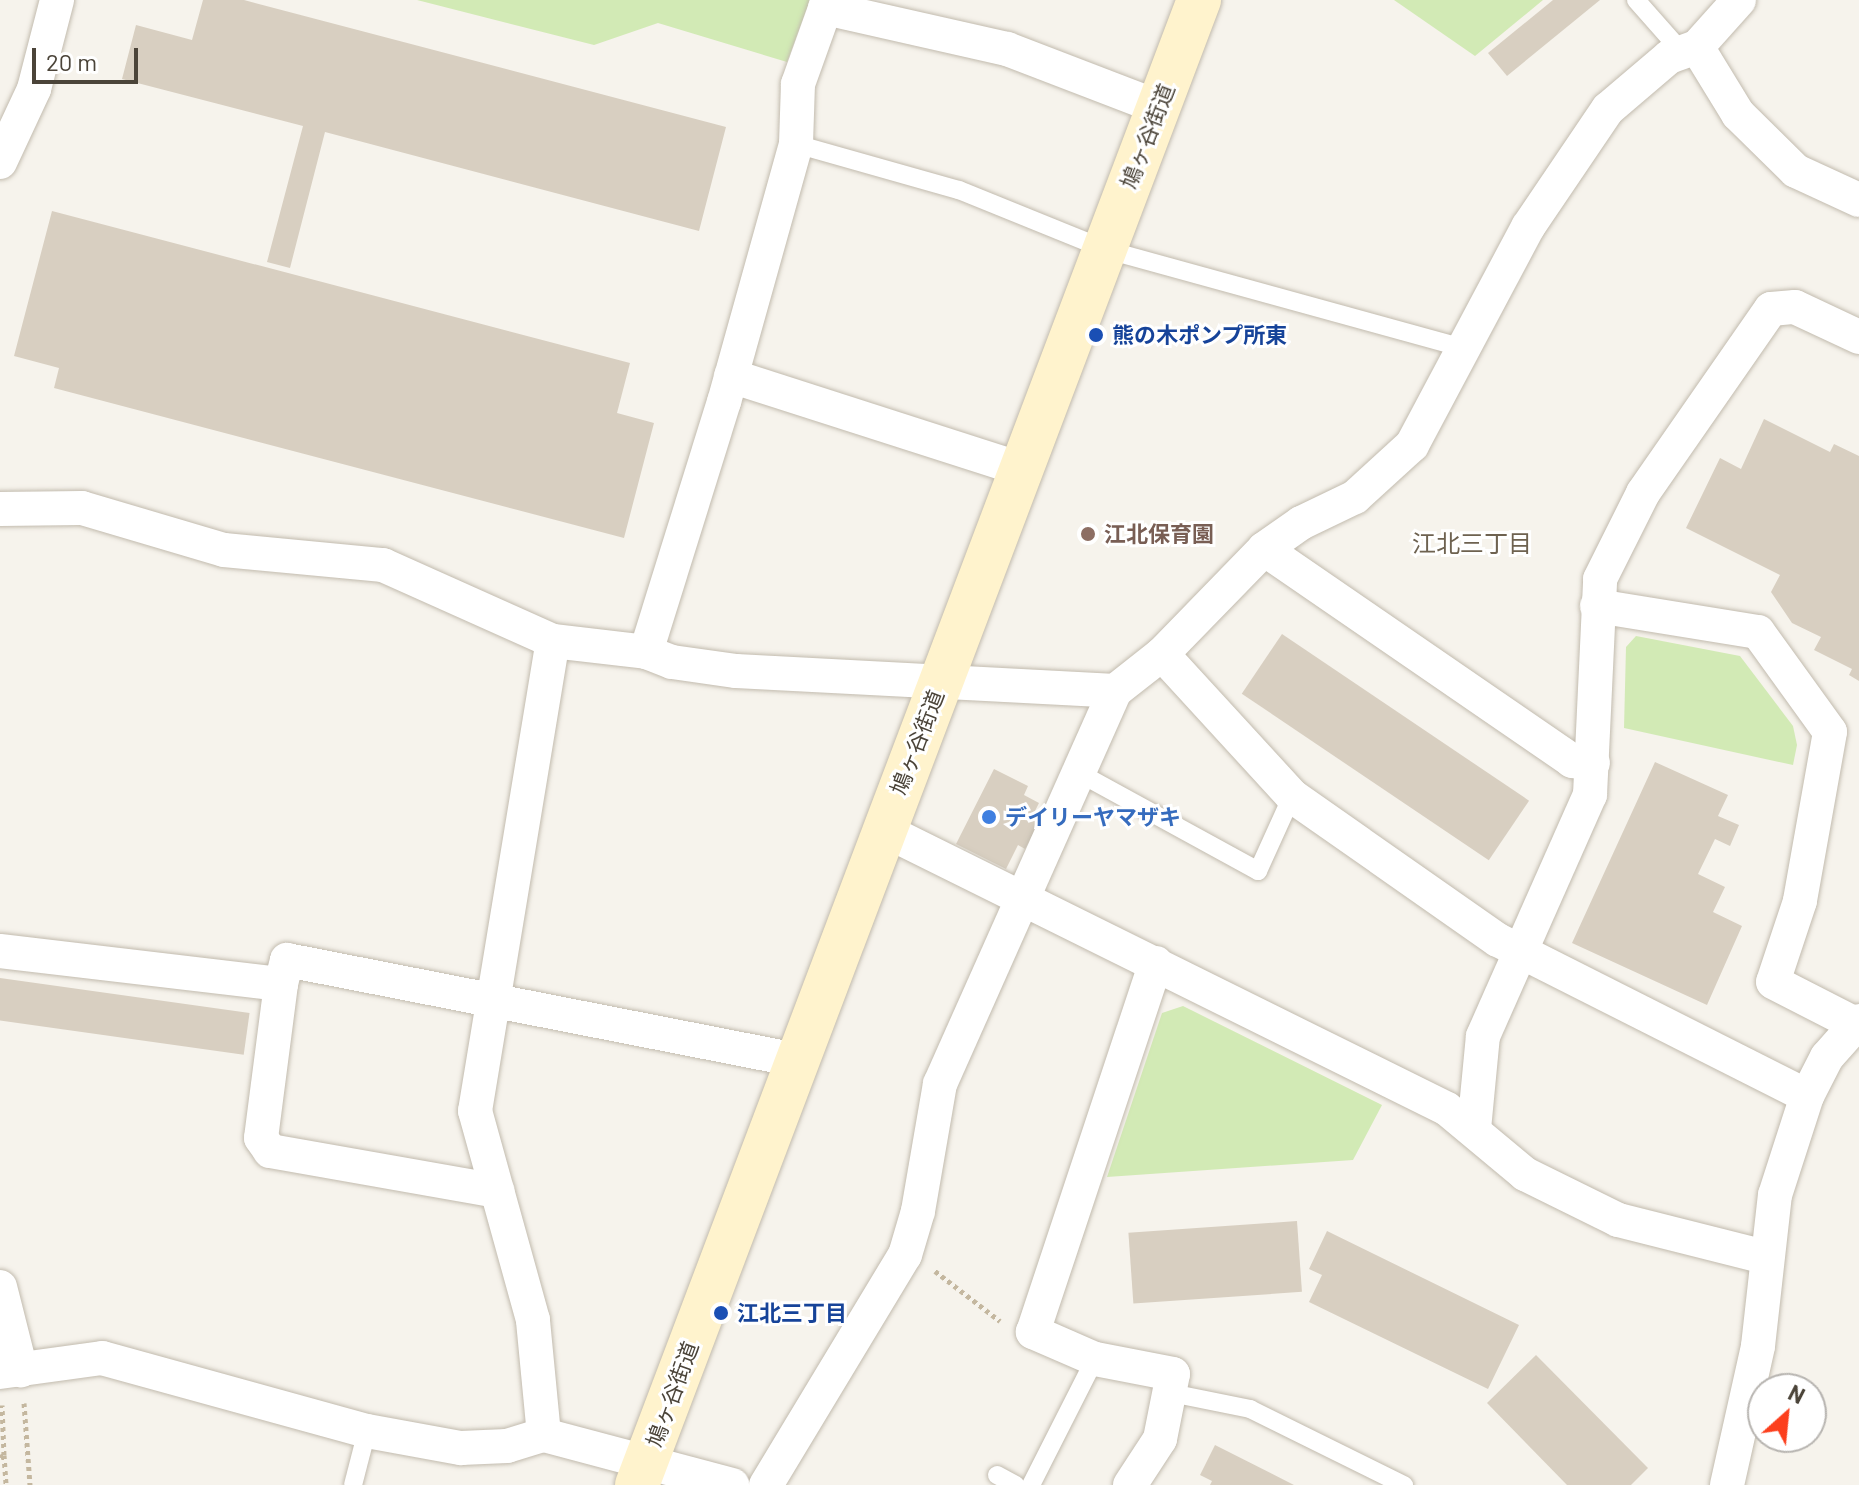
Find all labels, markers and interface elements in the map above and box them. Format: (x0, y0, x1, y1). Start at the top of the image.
scale bar (36, 32, 142, 82)
text: 20 m (46, 47, 97, 76)
street label: 鳩ヶ谷街道 (1115, 80, 1179, 192)
place label: 熊の木ポンプ所東 (1112, 322, 1288, 348)
marker: 熊の木ポンプ所東 (1087, 326, 1105, 344)
place label: 江北保育園 (1104, 521, 1214, 547)
marker: 江北保育園 (1079, 525, 1097, 543)
district label: 江北三丁目 (1412, 529, 1532, 557)
street label: 鳩ヶ谷街道 (885, 686, 949, 798)
place label: デイリーヤマザキ (1005, 804, 1181, 830)
marker: デイリーヤマザキ (980, 808, 998, 826)
place label: 江北三丁目 (737, 1300, 847, 1326)
marker: 江北三丁目 (712, 1304, 730, 1322)
street label: 鳩ヶ谷街道 (641, 1338, 703, 1450)
north arrow (1747, 1373, 1827, 1453)
text: N (1785, 1378, 1809, 1408)

